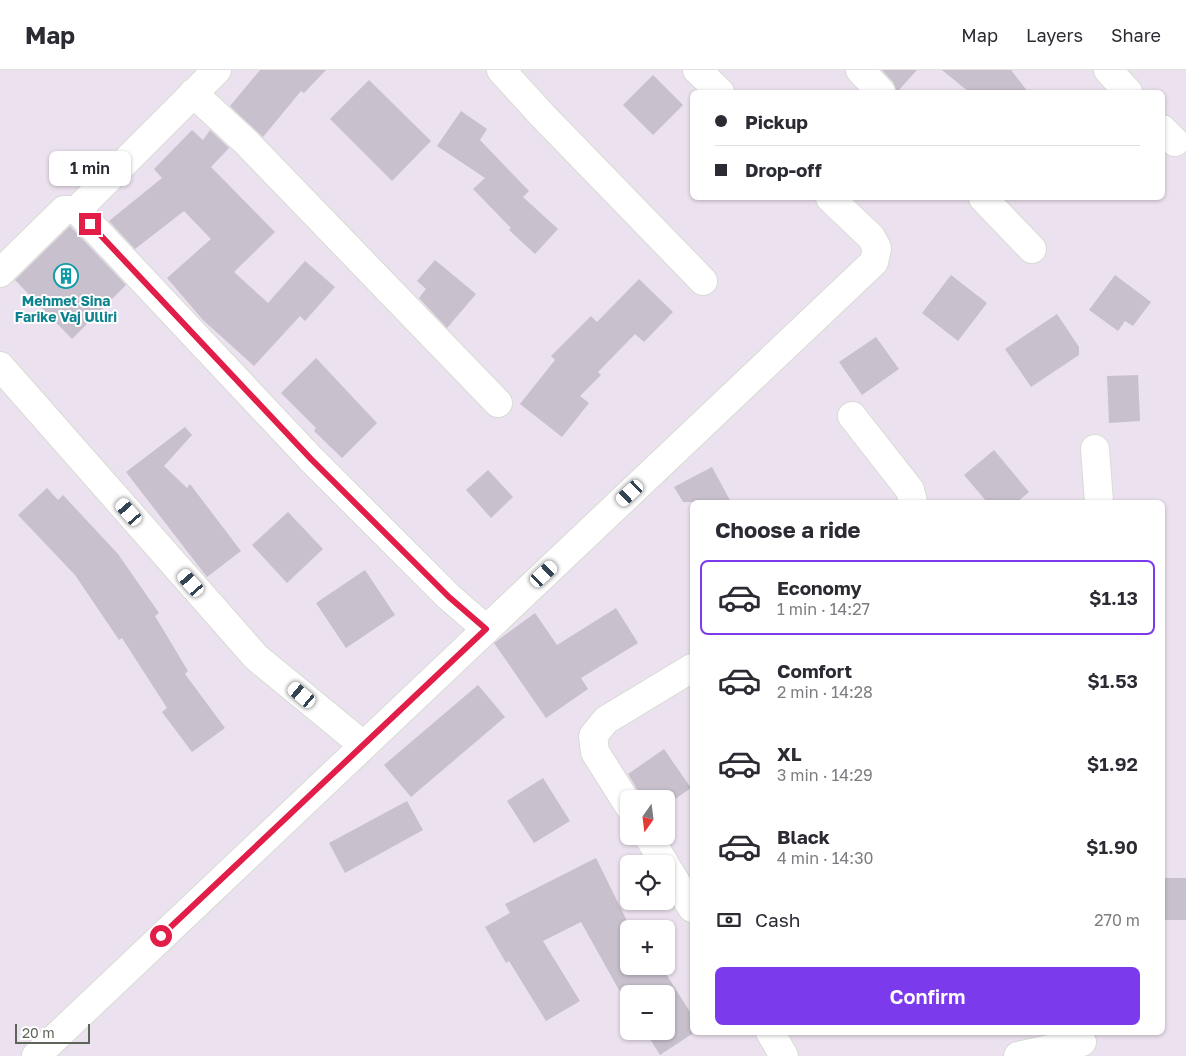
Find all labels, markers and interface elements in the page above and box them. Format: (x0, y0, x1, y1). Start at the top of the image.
text: Map (25, 20, 75, 49)
text: Map (961, 24, 998, 46)
text: Layers (1026, 24, 1083, 46)
text: Share (1111, 24, 1161, 46)
text: Pickup (745, 110, 808, 133)
callout: 1 min (49, 152, 131, 186)
text: 1 min (70, 158, 110, 178)
text: Drop-off (745, 158, 822, 181)
route end (79, 213, 101, 235)
building icon: Mehmet Sina Farike Vaj Ulliri (53, 263, 79, 289)
place label: Mehmet Sina Farike Vaj Ulliri (15, 292, 117, 325)
car (613, 477, 646, 509)
car (113, 496, 144, 528)
text: Choose a ride (715, 516, 861, 543)
car (527, 558, 560, 590)
car (175, 567, 206, 599)
icon: car (717, 575, 762, 620)
text: Economy (777, 576, 862, 599)
text: $1.13 (1089, 586, 1138, 609)
text: 1 min · 14:27 (777, 599, 870, 619)
icon: car (717, 658, 762, 703)
text: Comfort (777, 659, 852, 682)
text: $1.53 (1087, 669, 1138, 692)
car (285, 680, 318, 710)
text: 2 min · 14:28 (777, 682, 873, 702)
icon: car (717, 741, 762, 786)
text: XL (777, 742, 802, 765)
text: $1.92 (1087, 752, 1138, 775)
text: 3 min · 14:29 (777, 765, 873, 785)
north arrow (620, 790, 675, 845)
map controls (620, 790, 675, 1040)
icon: car (717, 824, 762, 869)
text: Black (777, 825, 830, 848)
text: $1.90 (1086, 835, 1138, 858)
text: 4 min · 14:30 (777, 848, 873, 868)
button: locate (620, 855, 675, 910)
icon: cash (715, 906, 743, 934)
text: Cash (755, 908, 800, 931)
text: 270 m (1094, 910, 1140, 930)
button: + (620, 920, 675, 975)
route start (150, 925, 172, 947)
button: Confirm (715, 967, 1140, 1025)
button: − (620, 985, 675, 1040)
scale bar (15, 1021, 90, 1044)
text: 20 m (22, 1024, 55, 1041)

